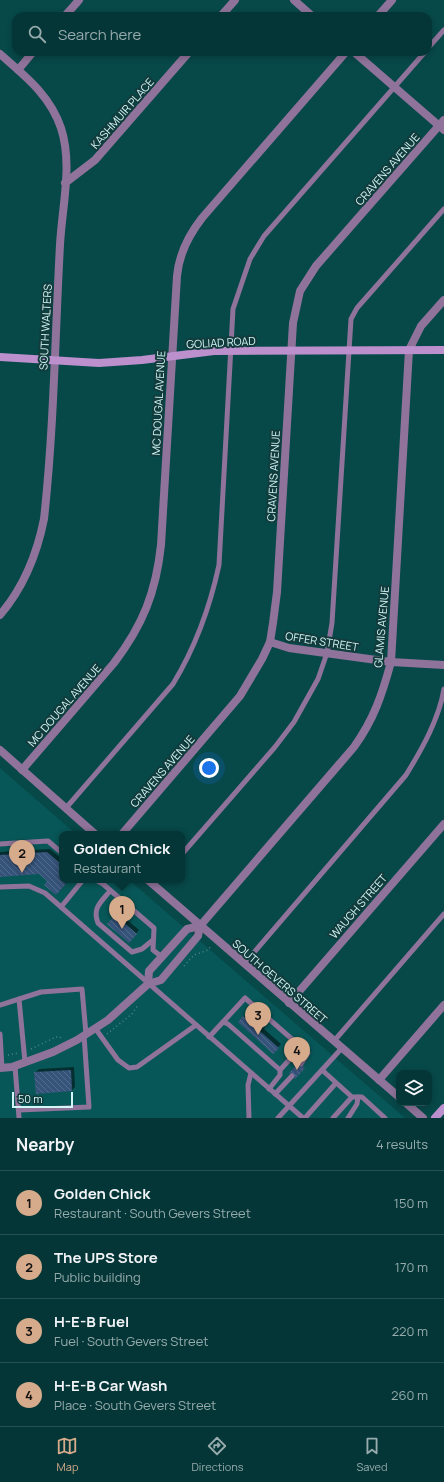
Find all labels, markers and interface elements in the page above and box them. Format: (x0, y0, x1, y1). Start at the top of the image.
search box (12, 12, 432, 56)
icon: search (26, 23, 48, 45)
text: Search here (58, 24, 141, 45)
street label: KASHMUIR PLACE (87, 74, 157, 152)
street label: CRAVENS AVENUE (351, 130, 423, 208)
street label: SOUTH WALTERS (35, 283, 55, 370)
street label: GOLIAD ROAD (186, 333, 256, 351)
street label: MC DOUGAL AVENUE (148, 350, 168, 456)
street label: CRAVENS AVENUE (263, 430, 283, 522)
street label: GLAMIS AVENUE (370, 586, 392, 668)
street label: OFFER STREET (284, 628, 360, 654)
street label: MC DOUGAL AVENUE (24, 661, 104, 749)
street label: CRAVENS AVENUE (126, 732, 198, 810)
your location (199, 758, 219, 778)
popup (59, 831, 185, 883)
text: Golden Chick (74, 838, 170, 859)
pin: 2 (9, 840, 35, 873)
text: Restaurant (74, 859, 141, 877)
street label: WAUGH STREET (326, 870, 390, 941)
pin: 1 (109, 896, 135, 929)
street label: SOUTH GEVERS STREET (229, 936, 331, 1027)
pin: 3 (245, 1002, 271, 1035)
pin: 4 (284, 1037, 310, 1070)
map controls (396, 1070, 432, 1106)
button: layers (396, 1070, 432, 1106)
scale bar (12, 1090, 73, 1109)
text: 50 m (18, 1091, 43, 1106)
text: Nearby (16, 1133, 74, 1156)
text: 4 results (376, 1135, 428, 1153)
text: Golden Chick (54, 1183, 150, 1204)
text: 1 (26, 1194, 32, 1212)
text: 150 m (394, 1194, 428, 1212)
text: Restaurant · South Gevers Street (54, 1204, 251, 1222)
text: The UPS Store (54, 1247, 158, 1268)
text: 2 (25, 1258, 33, 1276)
text: 170 m (395, 1258, 428, 1276)
text: Public building (54, 1268, 141, 1286)
text: H-E-B Fuel (54, 1311, 129, 1332)
text: 3 (25, 1322, 33, 1340)
text: 220 m (392, 1322, 428, 1340)
text: Fuel · South Gevers Street (54, 1332, 208, 1350)
text: H-E-B Car Wash (54, 1375, 167, 1396)
text: 4 (25, 1386, 33, 1404)
text: 260 m (391, 1386, 428, 1404)
text: Place · South Gevers Street (54, 1396, 216, 1414)
tab: Map (56, 1435, 78, 1474)
tab: Directions (191, 1435, 244, 1474)
tab: Saved (357, 1435, 388, 1474)

